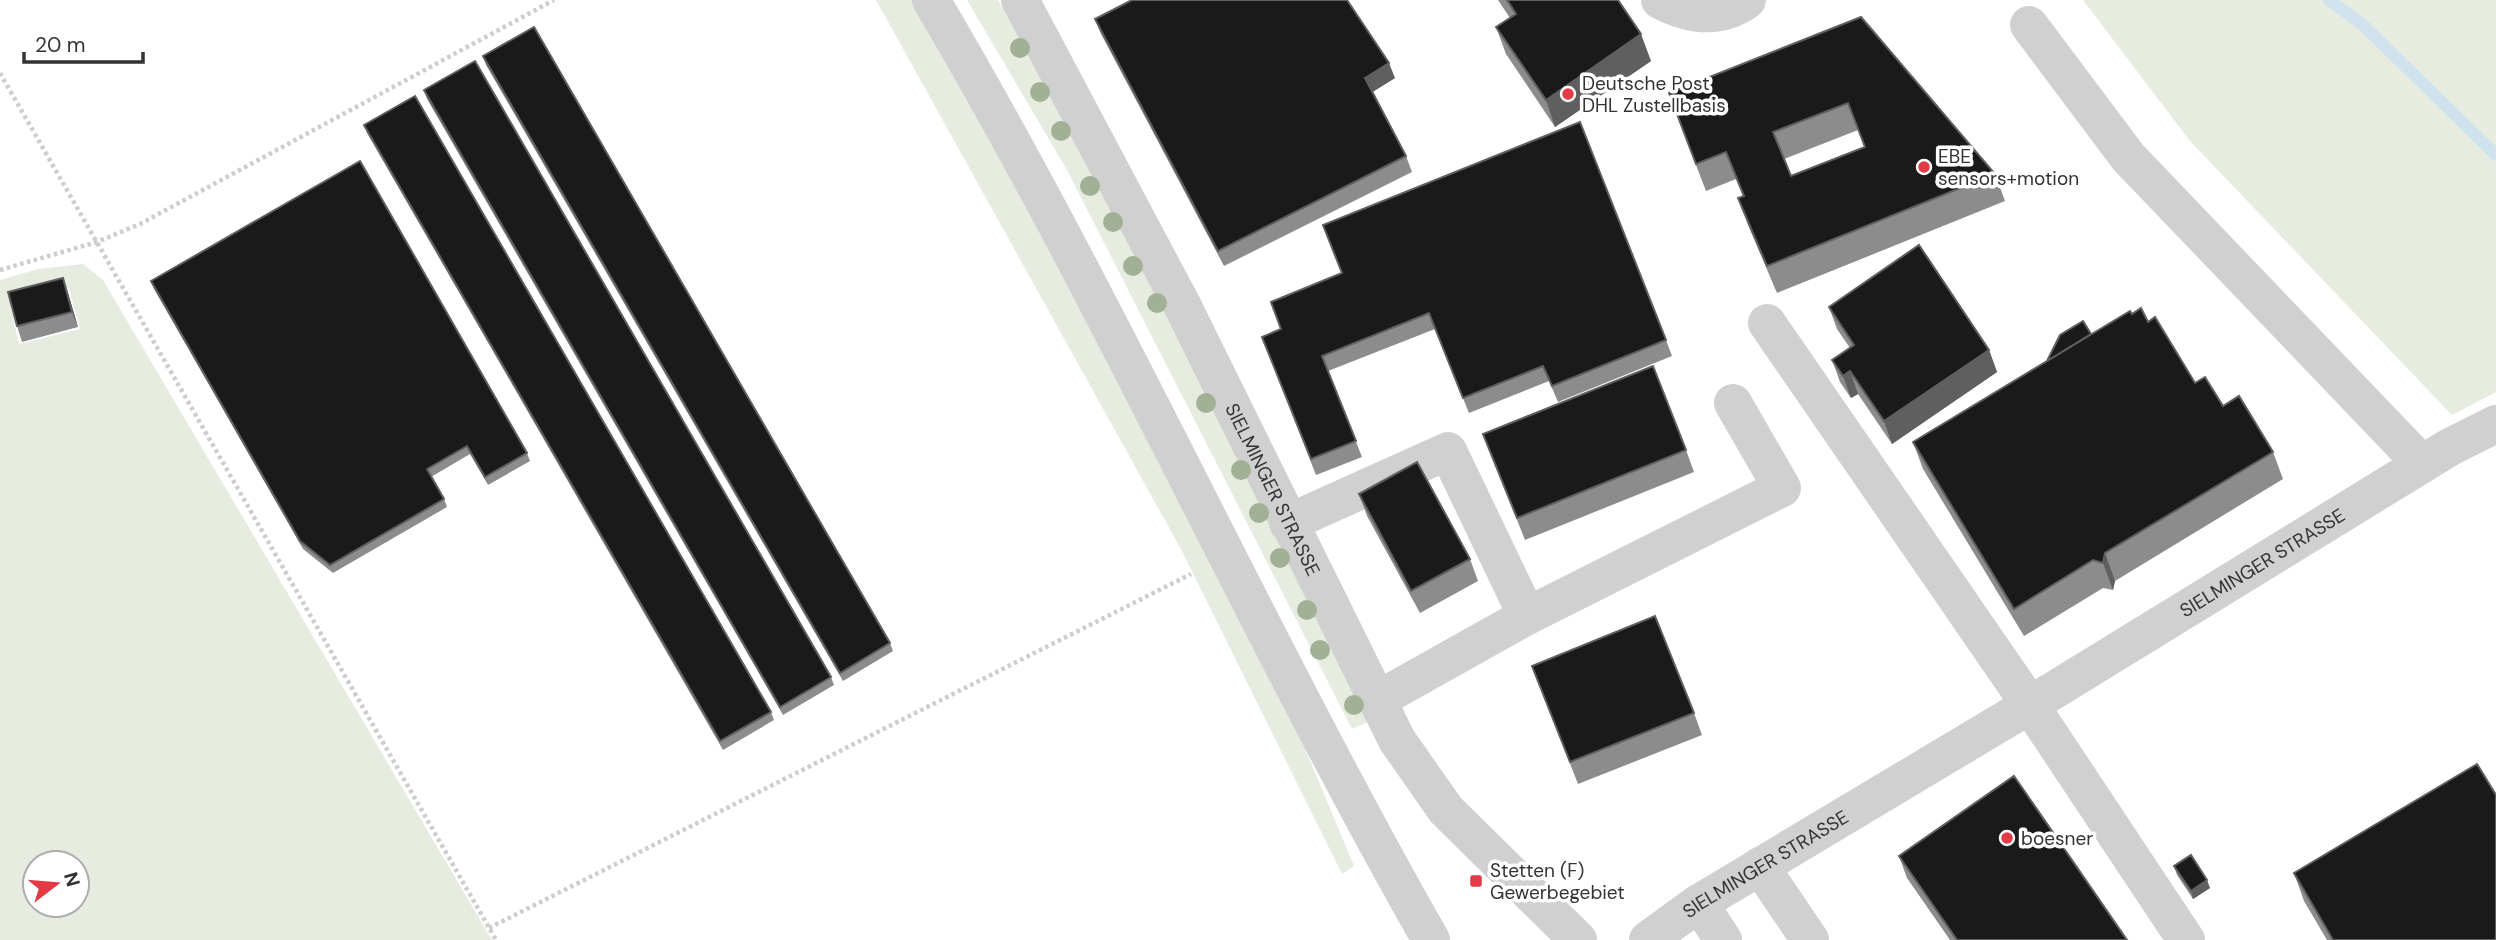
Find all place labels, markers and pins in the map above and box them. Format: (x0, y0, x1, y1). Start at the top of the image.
place label: Deutsche Post DHL Zustellbasis (1582, 71, 1726, 118)
marker: Deutsche Post DHL Zustellbasis (1560, 86, 1576, 102)
place label: EBE sensors+motion (1938, 144, 2079, 191)
marker: EBE sensors+motion (1916, 159, 1932, 175)
place label: boesner (2021, 826, 2093, 851)
marker: boesner (1999, 830, 2015, 846)
place label: Stetten (F) Gewerbegebiet (1490, 858, 1625, 905)
marker: Stetten (F) Gewerbegebiet (1468, 873, 1484, 889)

